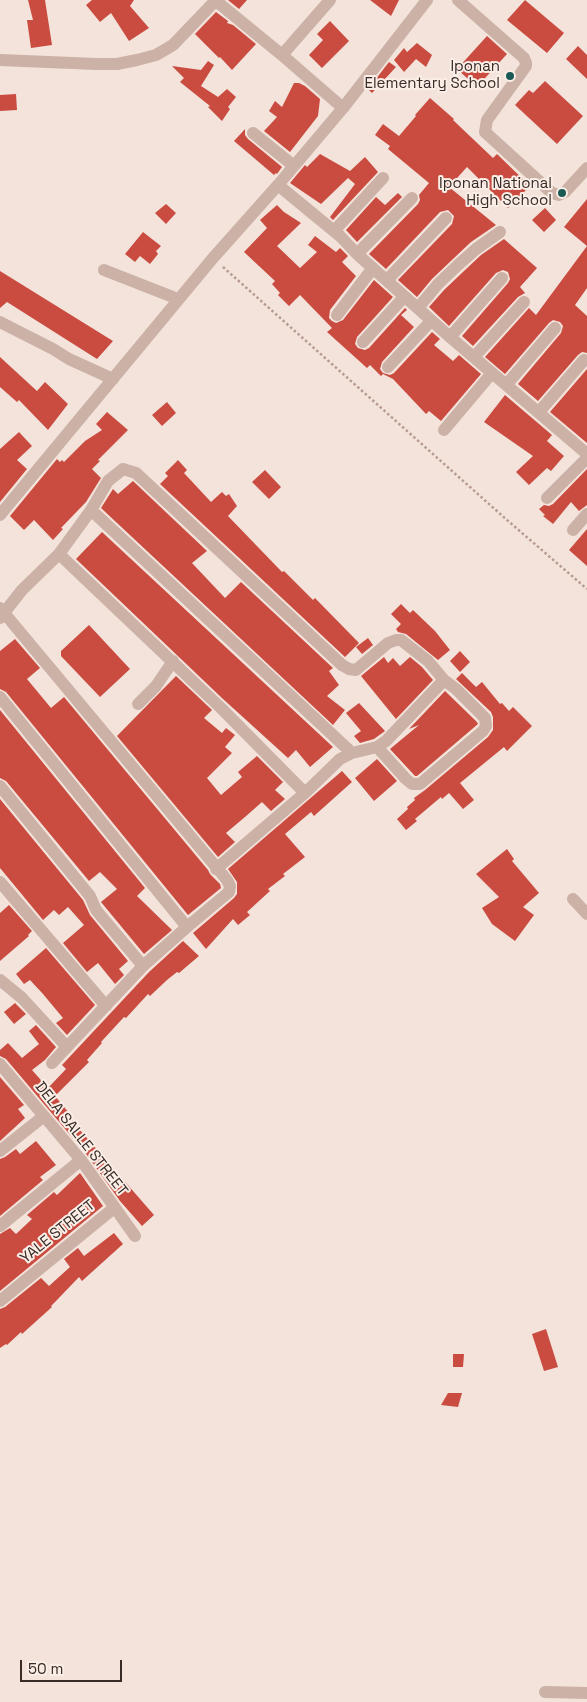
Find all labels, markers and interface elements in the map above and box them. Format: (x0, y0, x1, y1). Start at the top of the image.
place label: Iponan Elementary School (364, 58, 500, 93)
marker: Iponan Elementary School (504, 70, 516, 82)
place label: Iponan National High School (439, 175, 552, 210)
marker: Iponan National High School (556, 187, 568, 199)
street label: DELA SALLE STREET (31, 1078, 131, 1200)
street label: YALE STREET (17, 1196, 99, 1268)
scale bar (22, 1650, 125, 1682)
text: 50 m (28, 1659, 63, 1678)

